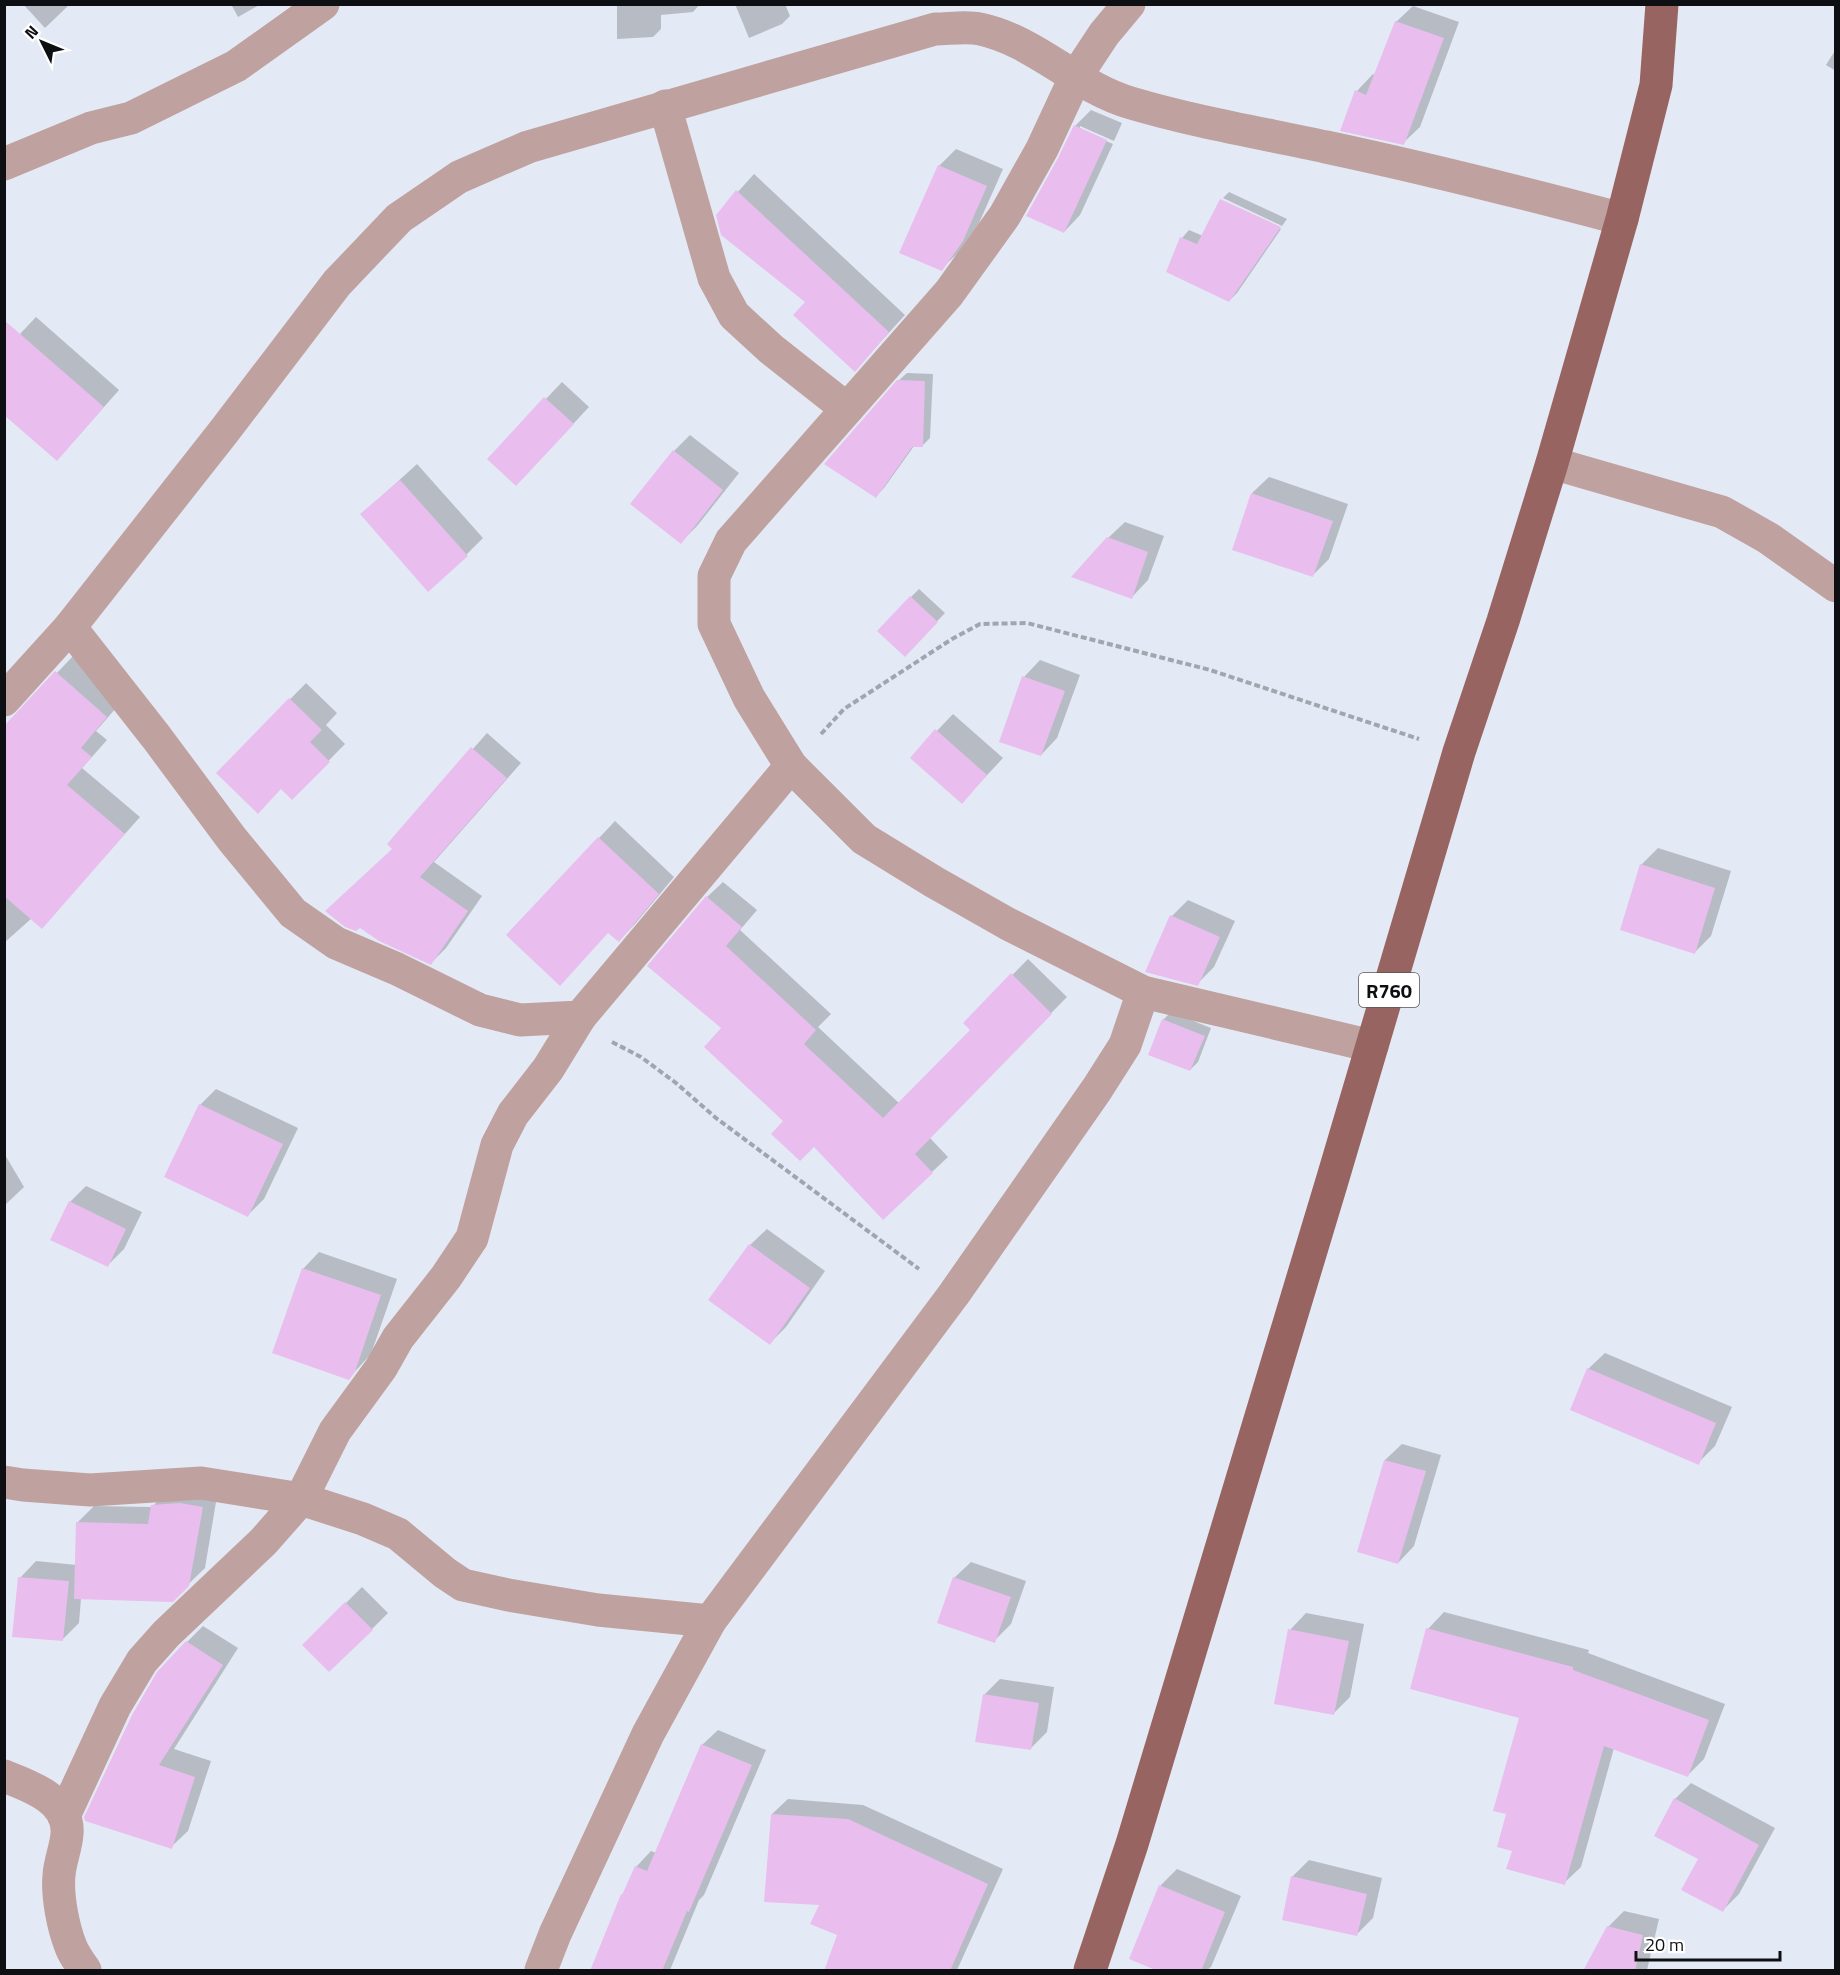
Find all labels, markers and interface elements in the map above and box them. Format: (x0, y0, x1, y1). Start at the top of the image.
north arrow (12, 12, 72, 72)
text: N (18, 20, 44, 44)
road number: R760 (1359, 973, 1419, 1007)
scale bar (1636, 1924, 1780, 1962)
text: 20 m (1645, 1931, 1684, 1958)

